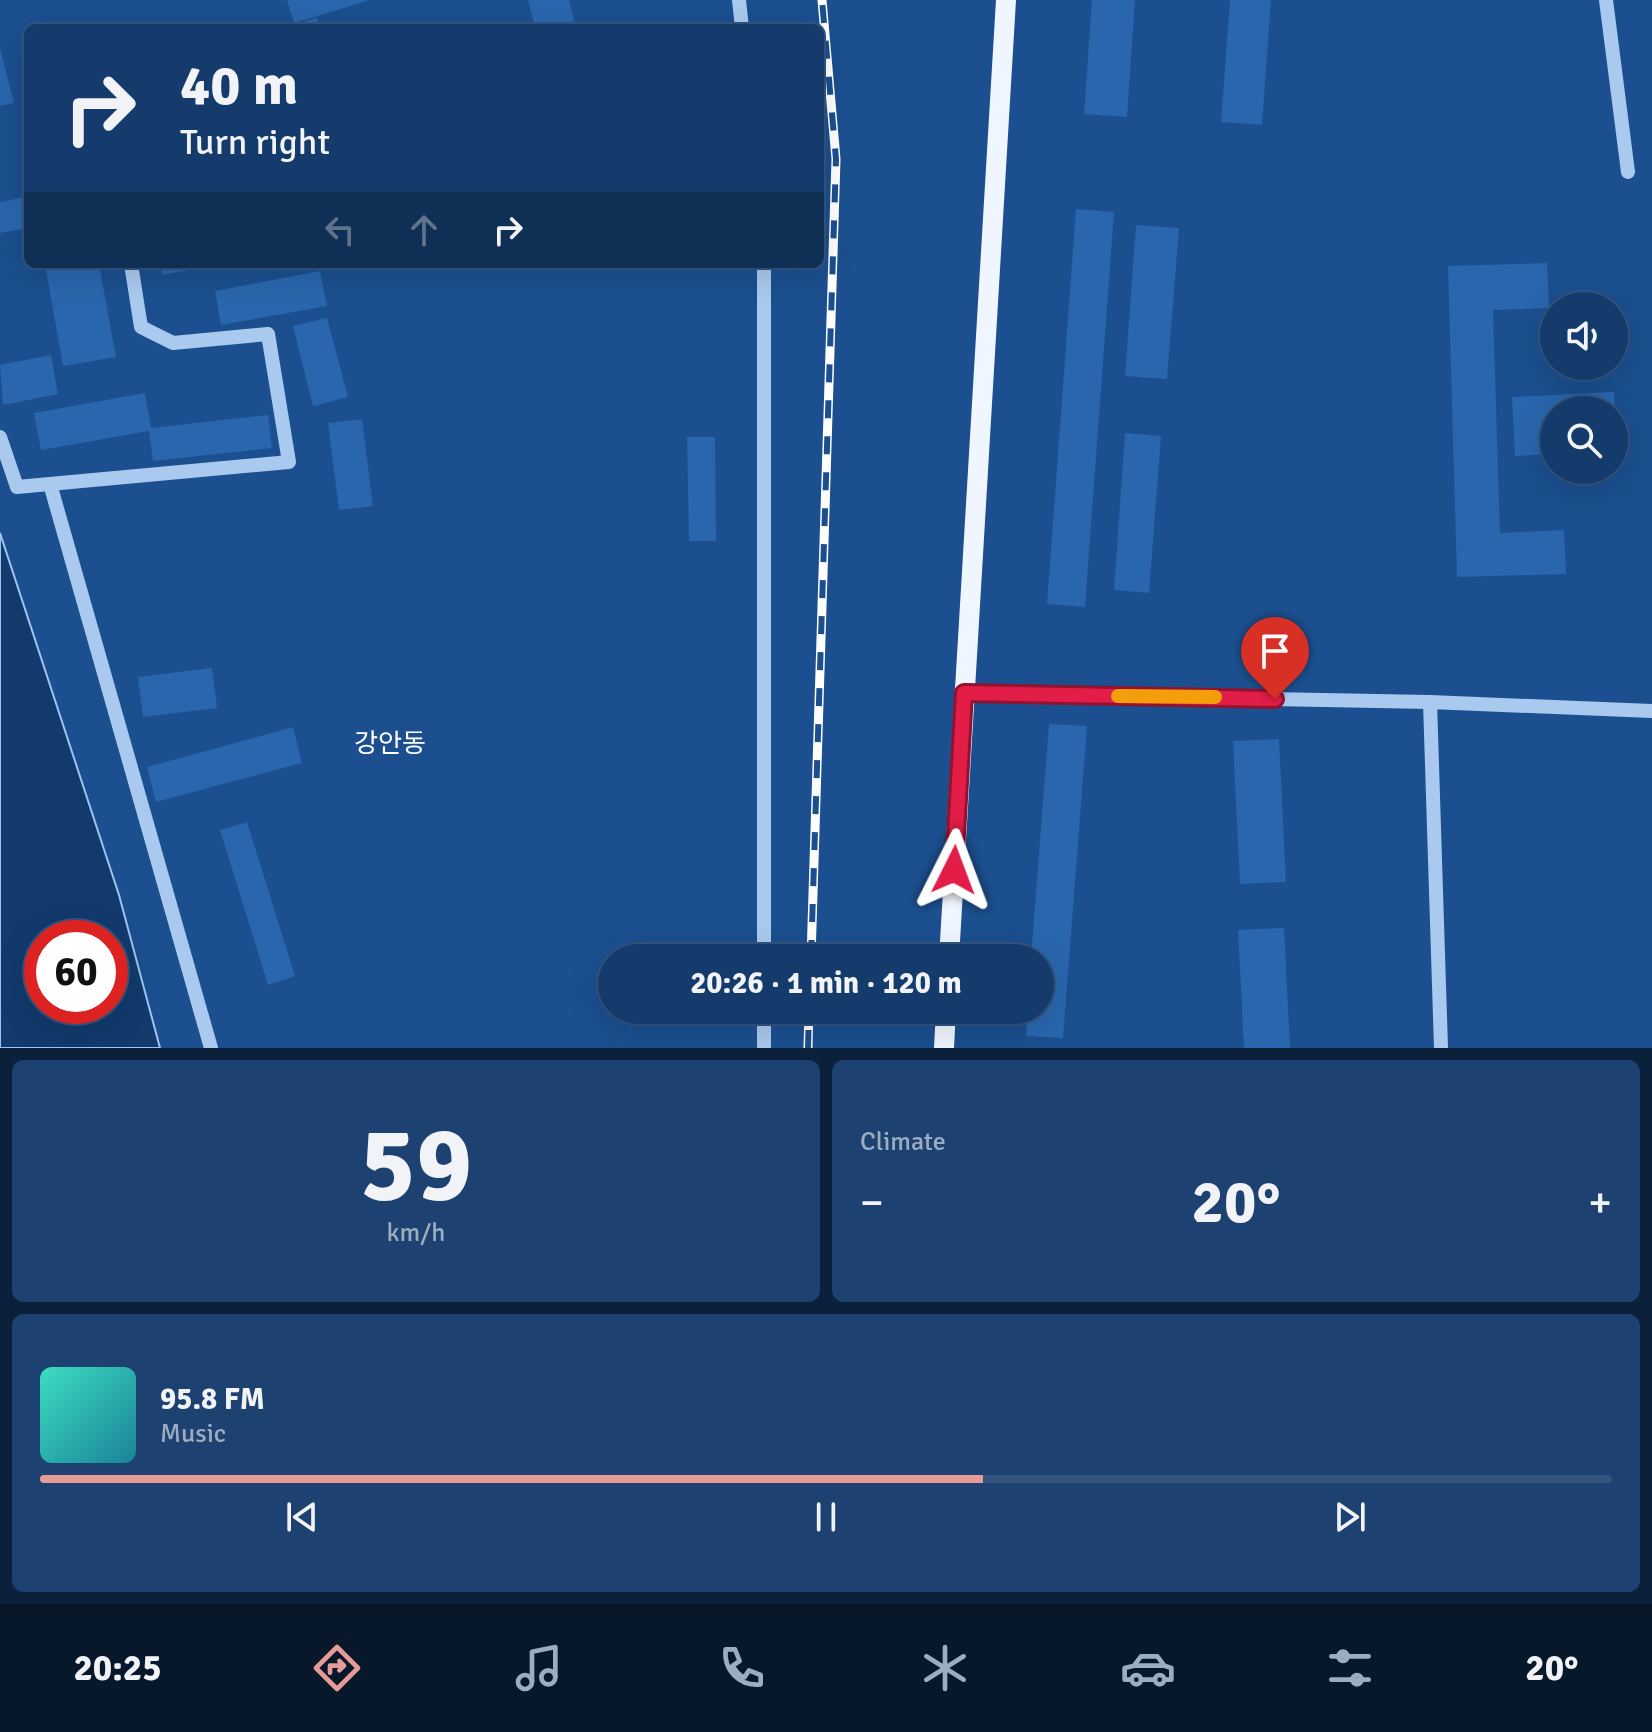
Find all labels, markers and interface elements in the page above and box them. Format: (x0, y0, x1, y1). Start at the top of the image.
text: 40 m (180, 51, 298, 120)
icon: right (48, 56, 152, 160)
text: Turn right (180, 120, 330, 165)
icon: left (318, 208, 362, 252)
icon: ahead (402, 208, 446, 252)
icon: right (486, 208, 530, 252)
map controls (1540, 292, 1628, 484)
button: sound (1540, 292, 1628, 380)
button: search (1540, 396, 1628, 484)
pin (1241, 617, 1309, 699)
icon: arrive (1253, 629, 1297, 673)
district label: 강안동 (354, 728, 426, 760)
position arrow (912, 828, 996, 912)
speed limit sign: 60 (24, 920, 128, 1024)
text: 20:26 · 1 min · 120 m (690, 965, 962, 1002)
text: 59 (360, 1101, 472, 1229)
text: Climate (860, 1126, 946, 1158)
text: 20° (1192, 1166, 1280, 1240)
text: − (860, 1176, 884, 1230)
text: + (1588, 1176, 1612, 1230)
text: km/h (387, 1217, 445, 1249)
text: 95.8 FM (160, 1381, 265, 1418)
text: Music (160, 1418, 226, 1450)
icon: previous (280, 1495, 324, 1539)
icon: pause (804, 1495, 848, 1539)
icon: next (1328, 1495, 1372, 1539)
icon: directions (309, 1640, 365, 1696)
icon: music (511, 1640, 567, 1696)
icon: phone (714, 1640, 770, 1696)
icon: climate (917, 1640, 973, 1696)
icon: car (1120, 1640, 1176, 1696)
icon: filters (1322, 1640, 1378, 1696)
text: 20:25 (73, 1646, 162, 1691)
text: 20° (1525, 1646, 1579, 1691)

